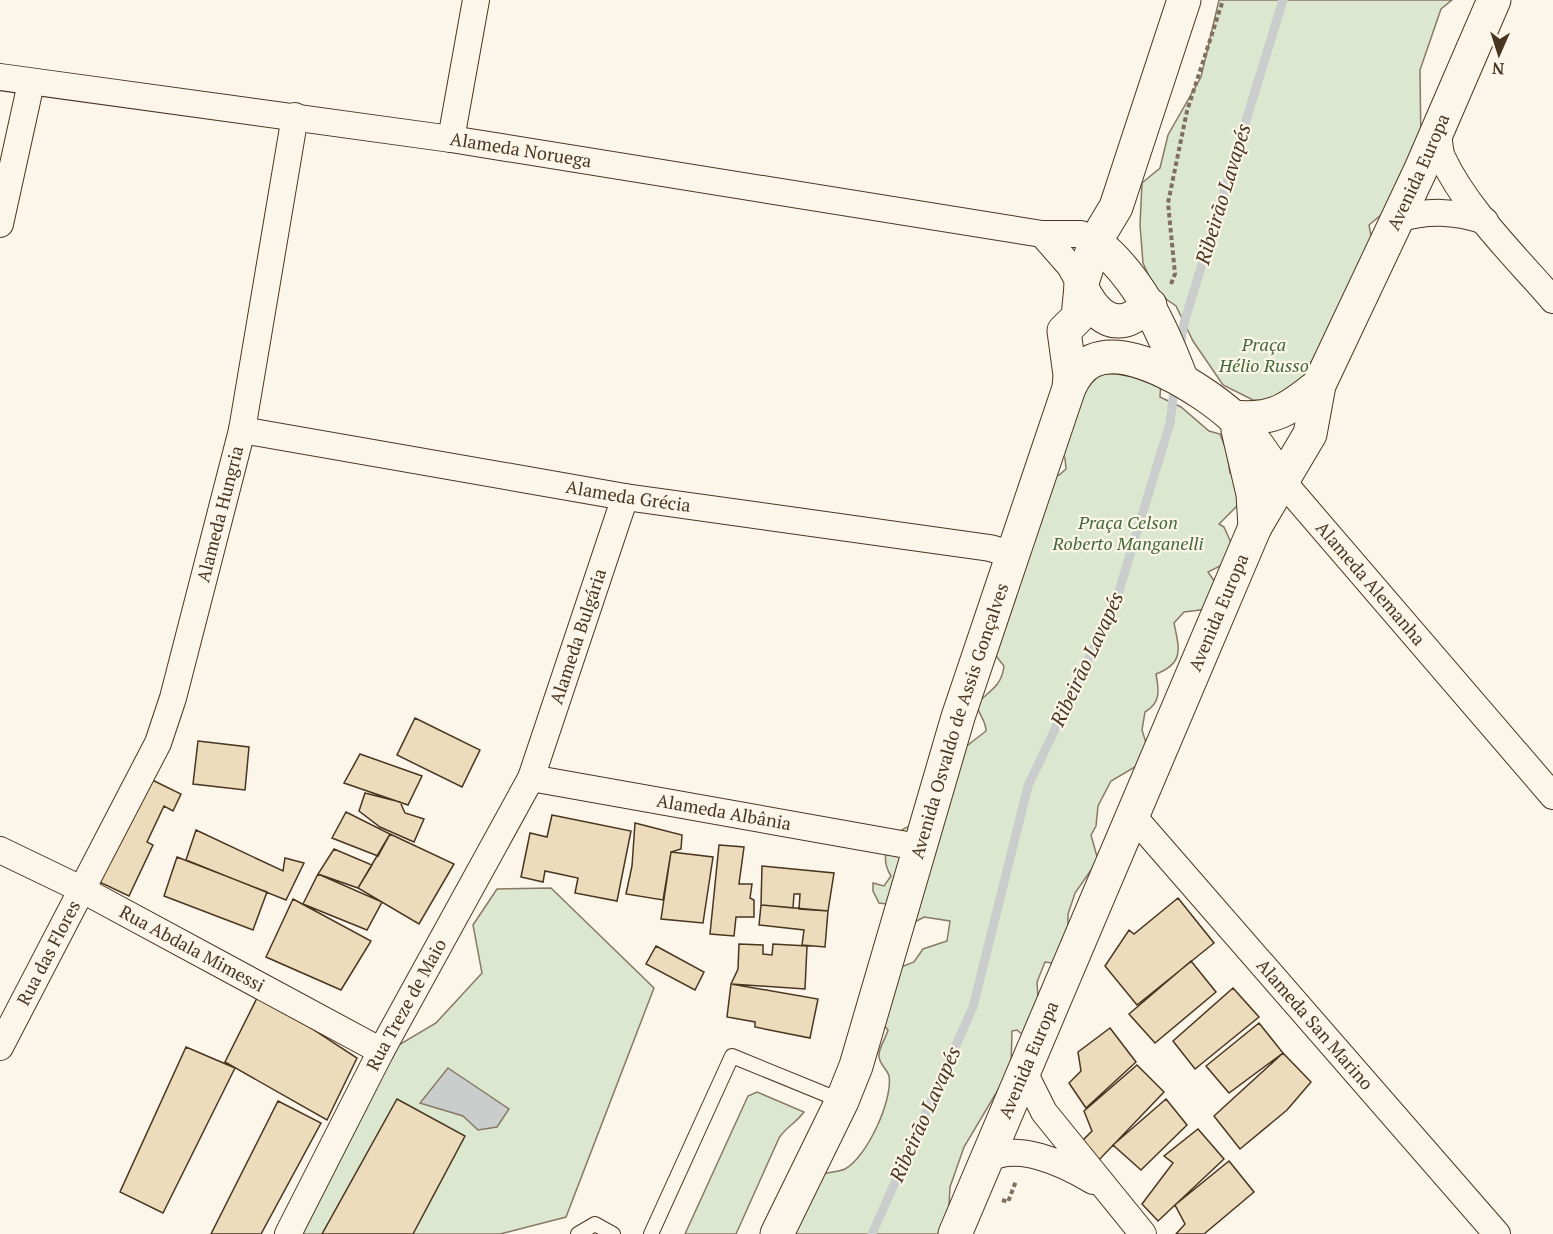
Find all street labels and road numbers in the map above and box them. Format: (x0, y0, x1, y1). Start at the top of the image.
street label: Avenida Europa (1381, 110, 1454, 234)
street label: Alameda Noruega (449, 126, 593, 172)
street label: Alameda Hungria (190, 443, 248, 585)
street label: Alameda Grécia (564, 474, 692, 517)
street label: Alameda Alemanha (1311, 516, 1431, 650)
street label: Avenida Europa (1182, 550, 1253, 675)
street label: Alameda Bulgária (544, 565, 611, 707)
street label: Avenida Osvaldo de Assis Gonçalves (904, 580, 1013, 861)
street label: Alameda Albânia (655, 788, 793, 835)
street label: Rua das Flores (11, 896, 85, 1009)
street label: Rua Abdala Mimessi (116, 899, 269, 997)
street label: Rua Treze de Maio (360, 934, 451, 1075)
street label: Alameda San Marino (1252, 953, 1379, 1095)
street label: Avenida Europa (992, 997, 1063, 1122)

